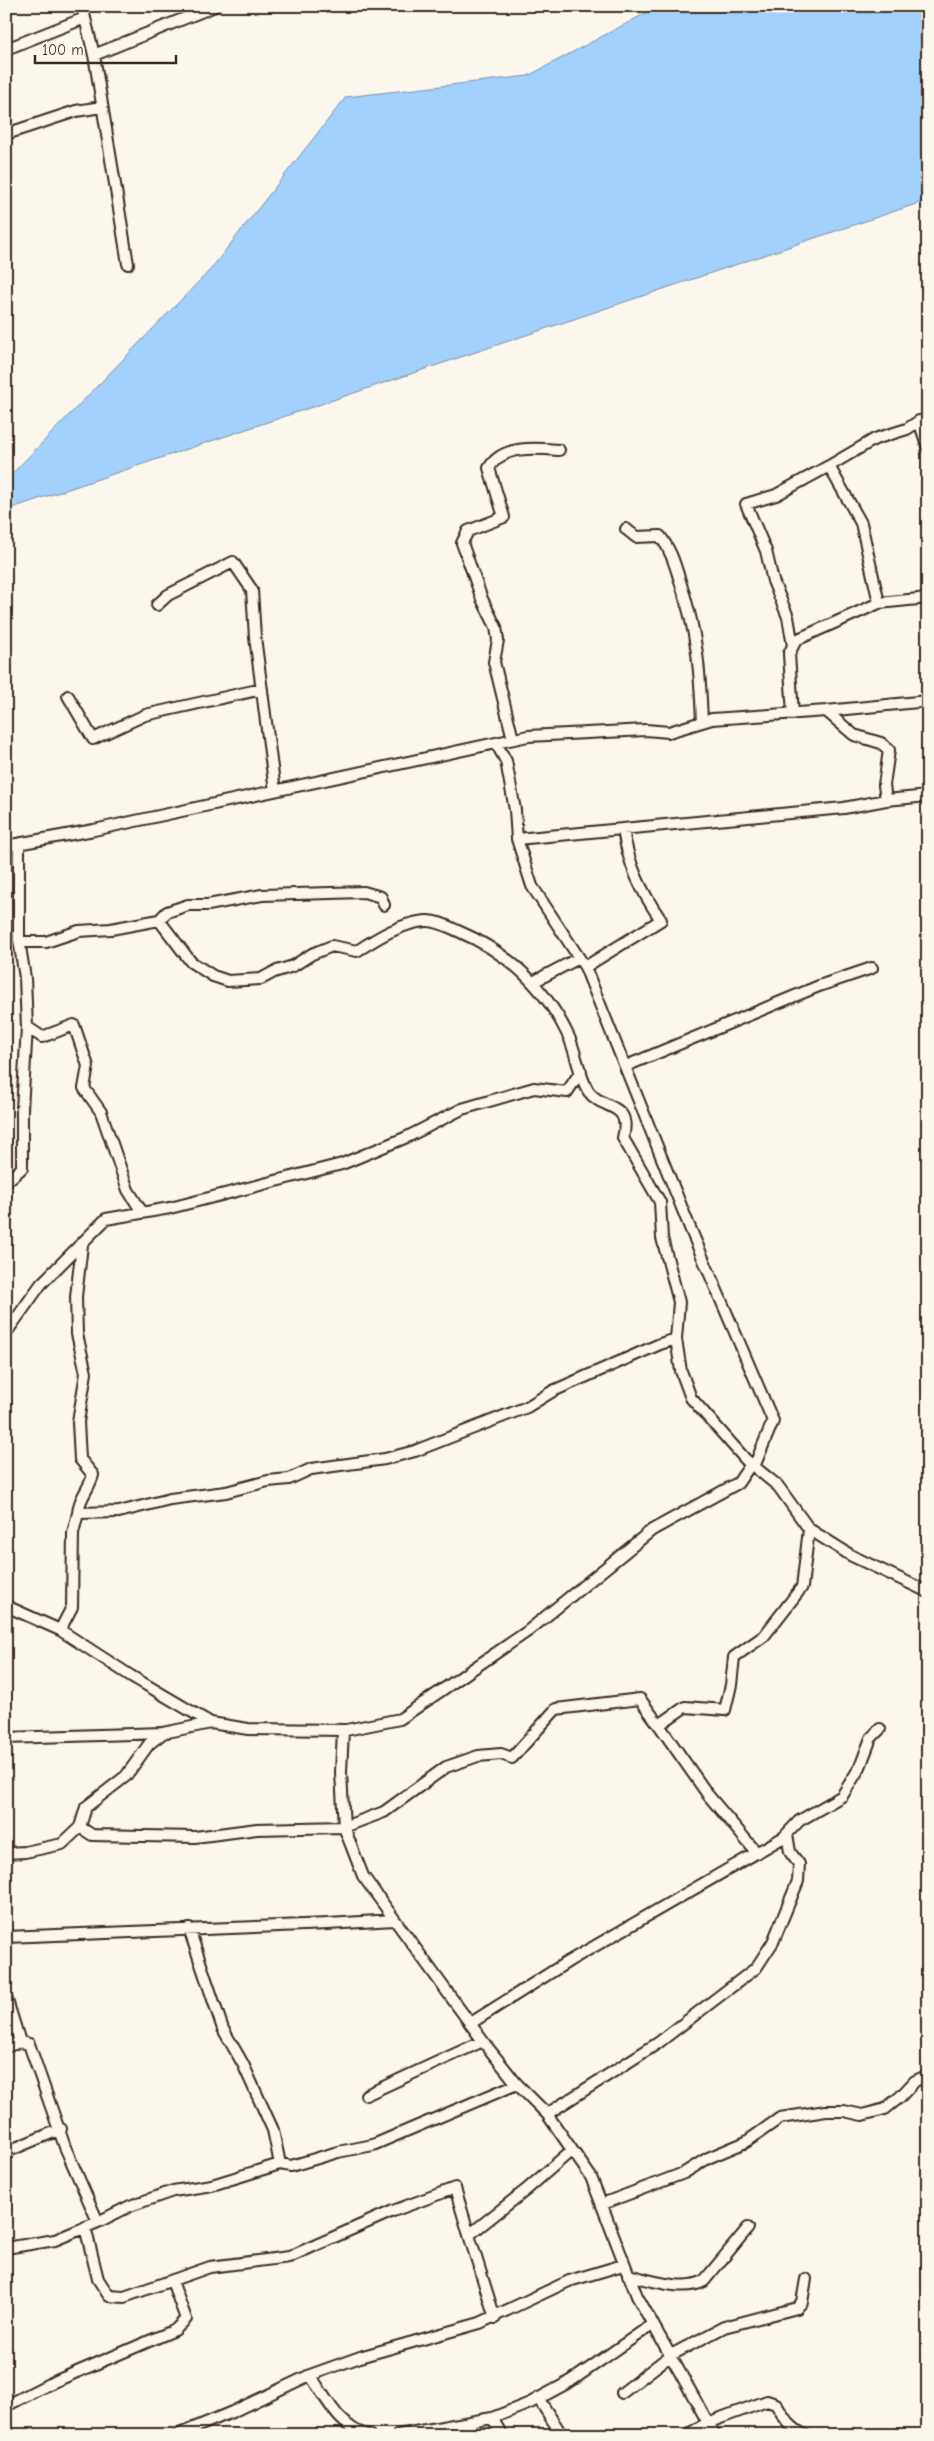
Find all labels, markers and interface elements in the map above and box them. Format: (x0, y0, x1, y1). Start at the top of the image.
scale bar (35, 32, 176, 64)
text: 100 m (42, 41, 84, 59)

